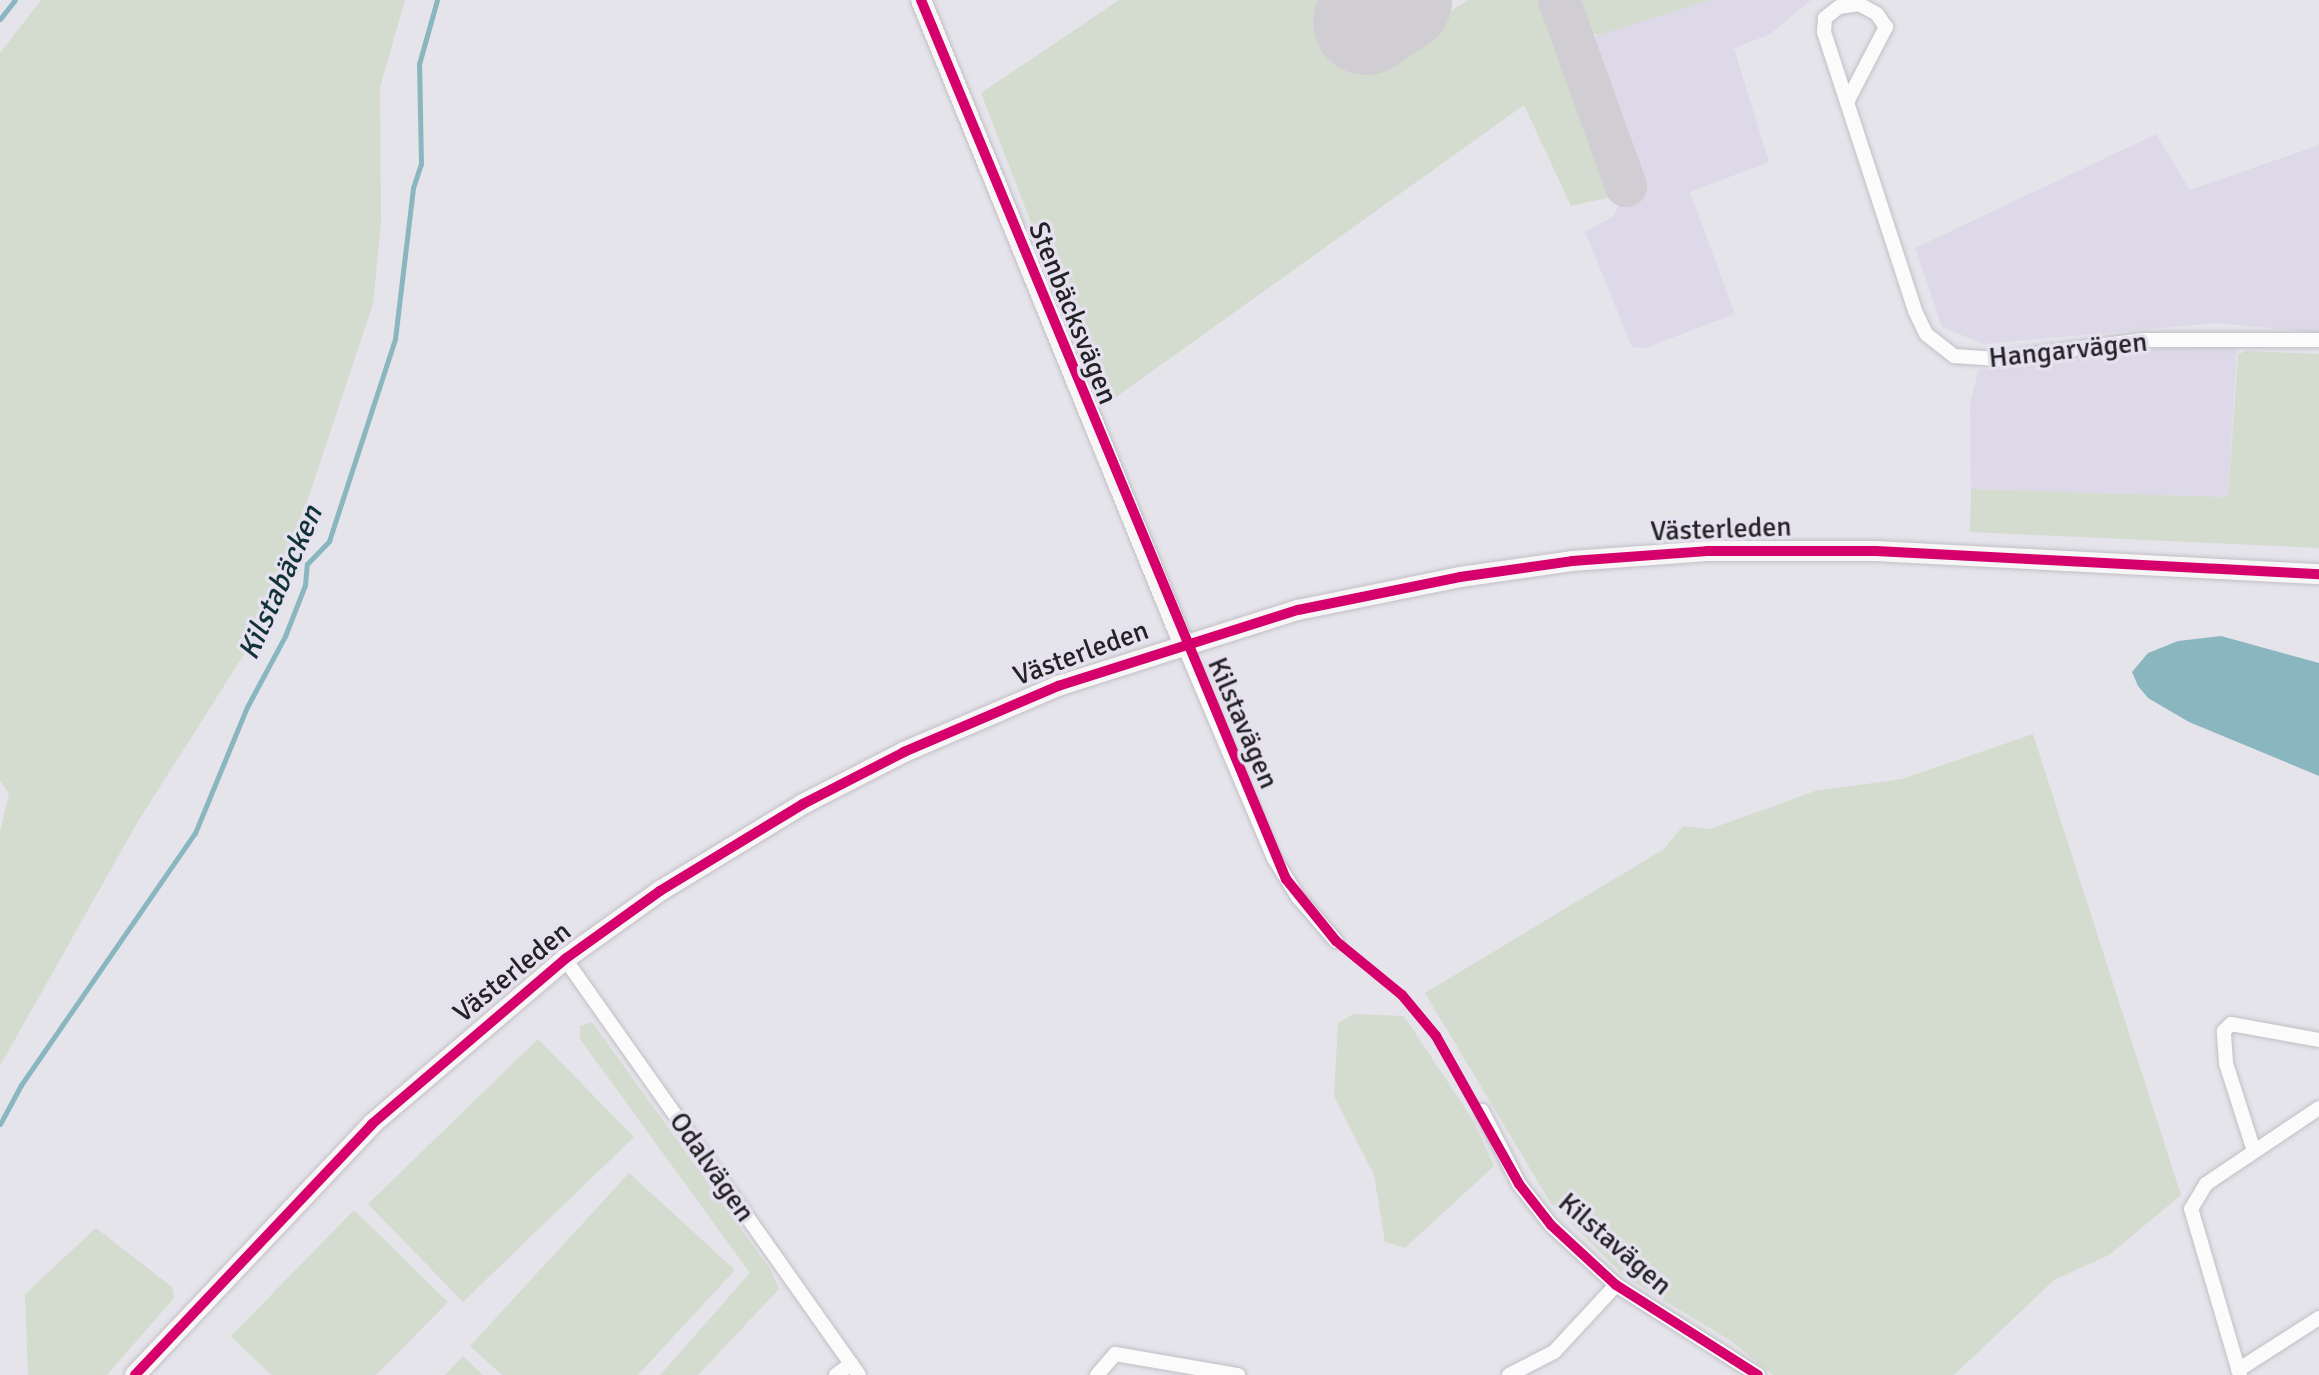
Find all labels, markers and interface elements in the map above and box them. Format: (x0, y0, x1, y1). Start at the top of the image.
street label: Stenbäcksvägen (1021, 217, 1125, 409)
street label: Hangarvägen (1987, 325, 2149, 375)
water label: Kilstabäcken (231, 501, 331, 665)
street label: Västerleden (1650, 510, 1792, 548)
street label: Västerleden (1009, 613, 1153, 693)
street label: Kilstavägen (1200, 652, 1286, 794)
street label: Västerleden (446, 914, 578, 1030)
street label: Odalvägen (662, 1106, 762, 1228)
street label: Kilstavägen (1551, 1186, 1679, 1302)

